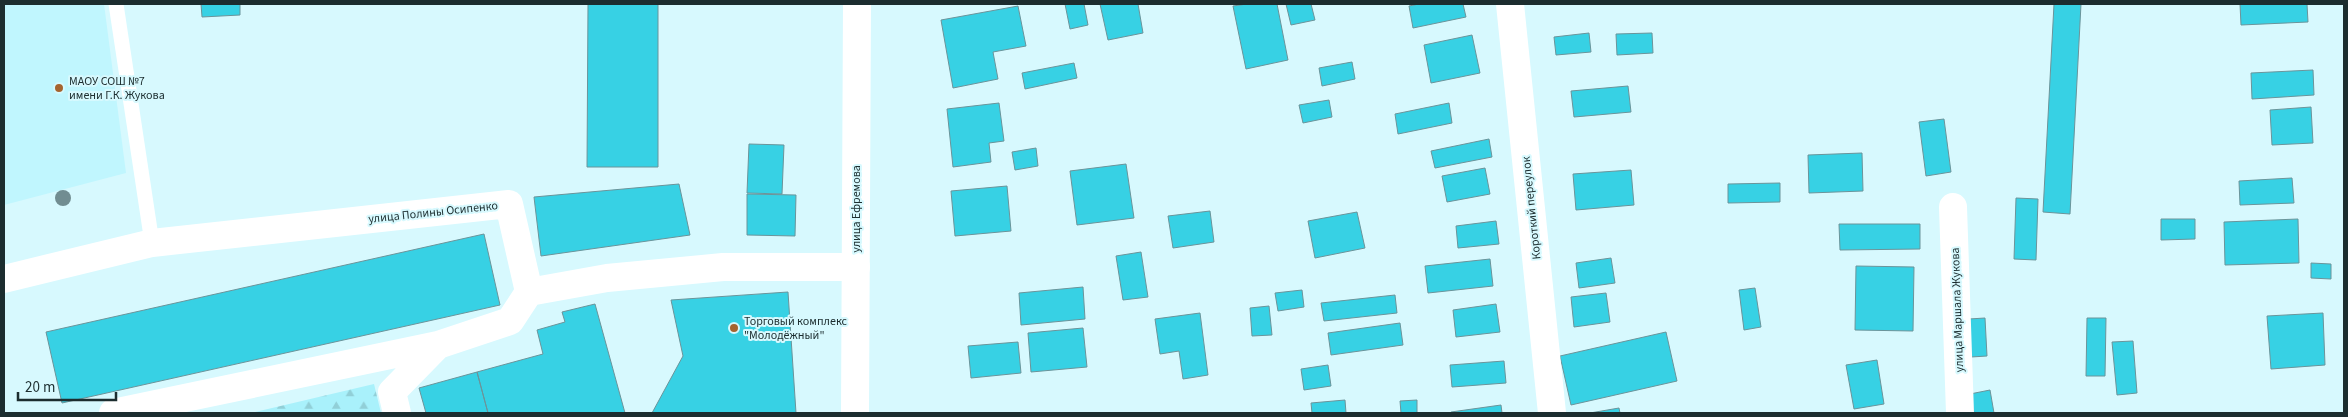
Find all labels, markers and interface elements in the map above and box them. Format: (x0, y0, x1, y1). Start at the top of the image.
place label: МАОУ СОШ №7 имени Г.К. Жукова (69, 73, 165, 104)
marker: МАОУ СОШ №7 имени Г.К. Жукова (53, 82, 65, 94)
street label: Короткий переулок (1518, 156, 1545, 260)
street label: улица Ефремова (848, 165, 865, 253)
street label: улица Полины Осипенко (367, 197, 499, 228)
street label: улица Маршала Жукова (1947, 247, 1968, 373)
place label: Торговый комплекс "Молодёжный" (744, 313, 848, 344)
marker: Торговый комплекс "Молодёжный" (728, 322, 740, 334)
scale bar (18, 370, 115, 402)
text: 20 m (25, 377, 55, 398)

